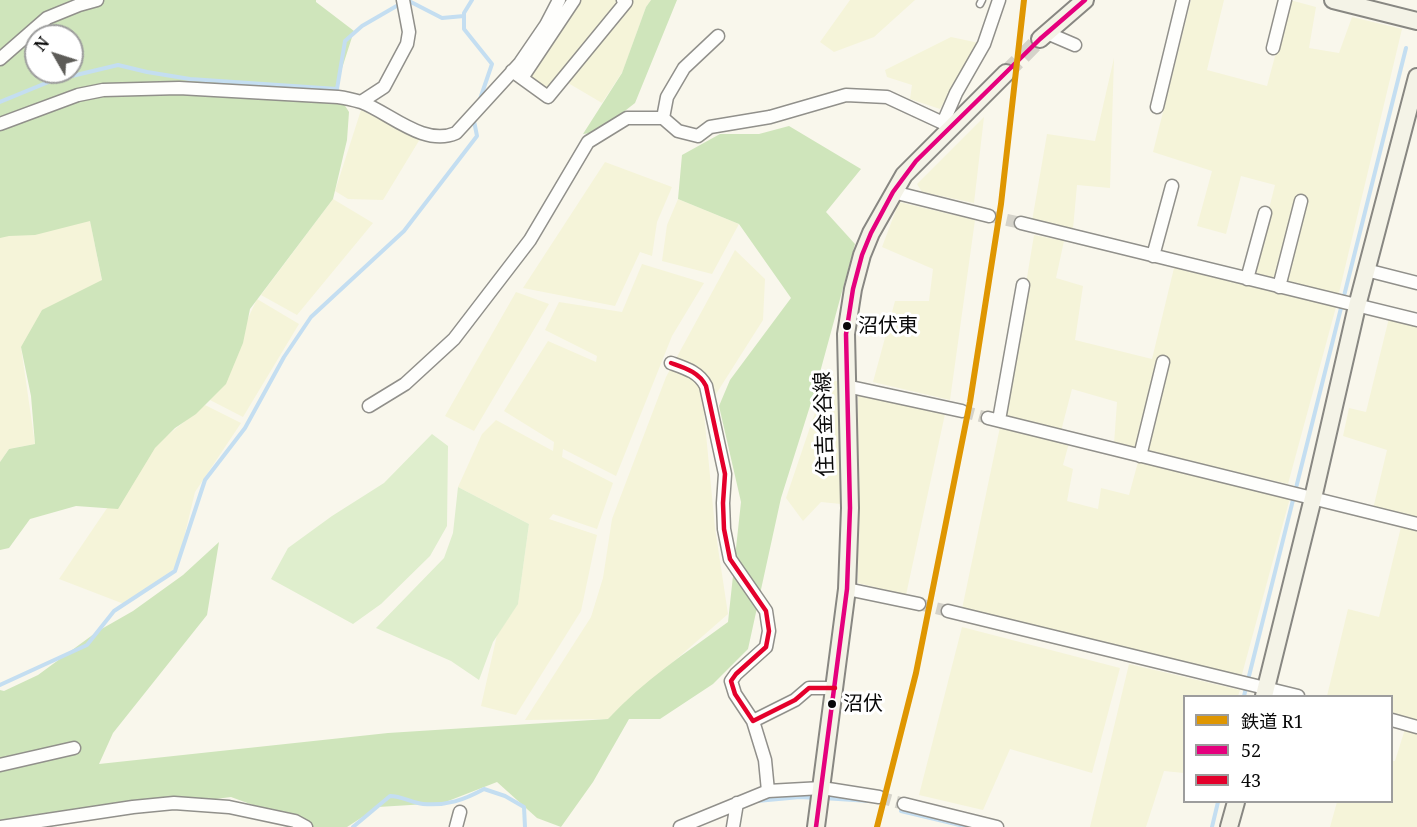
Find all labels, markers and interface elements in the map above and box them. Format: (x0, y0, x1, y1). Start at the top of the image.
north arrow (24, 24, 84, 84)
text: N (29, 32, 54, 56)
place label: 沼伏東 (858, 314, 918, 338)
marker: 沼伏東 (841, 320, 853, 332)
street label: 住吉金谷線 (811, 371, 839, 477)
place label: 沼伏 (843, 692, 883, 716)
legend (1183, 695, 1393, 803)
marker: 沼伏 (826, 698, 838, 710)
text: 鉄道 R1 (1241, 709, 1304, 733)
text: 52 (1241, 738, 1261, 762)
text: 43 (1241, 768, 1261, 792)

